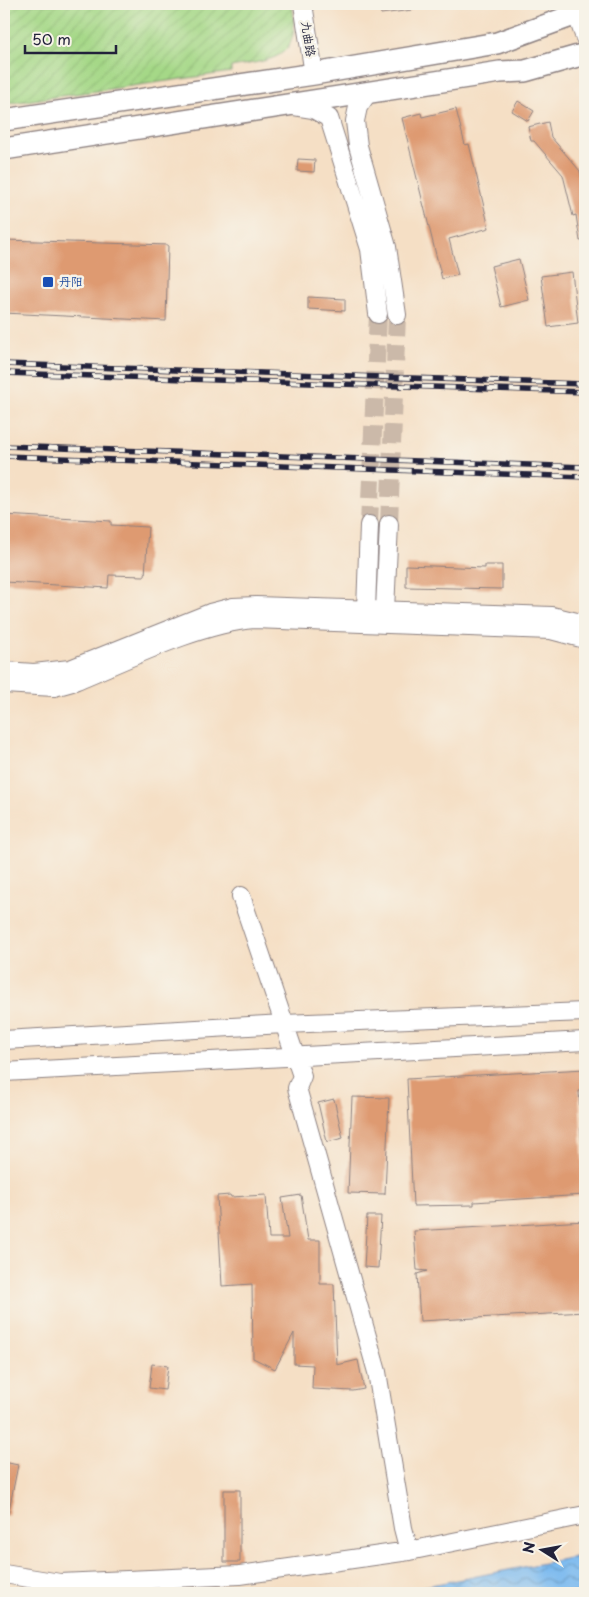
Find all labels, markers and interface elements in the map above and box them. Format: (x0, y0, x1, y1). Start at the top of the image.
street label: 九曲路 (297, 20, 321, 58)
scale bar (25, 22, 116, 54)
text: 50 m (32, 27, 71, 50)
place label: 丹阳 (59, 272, 83, 290)
marker: 丹阳 (41, 275, 55, 289)
north arrow (516, 1524, 566, 1574)
text: N (517, 1540, 540, 1555)

